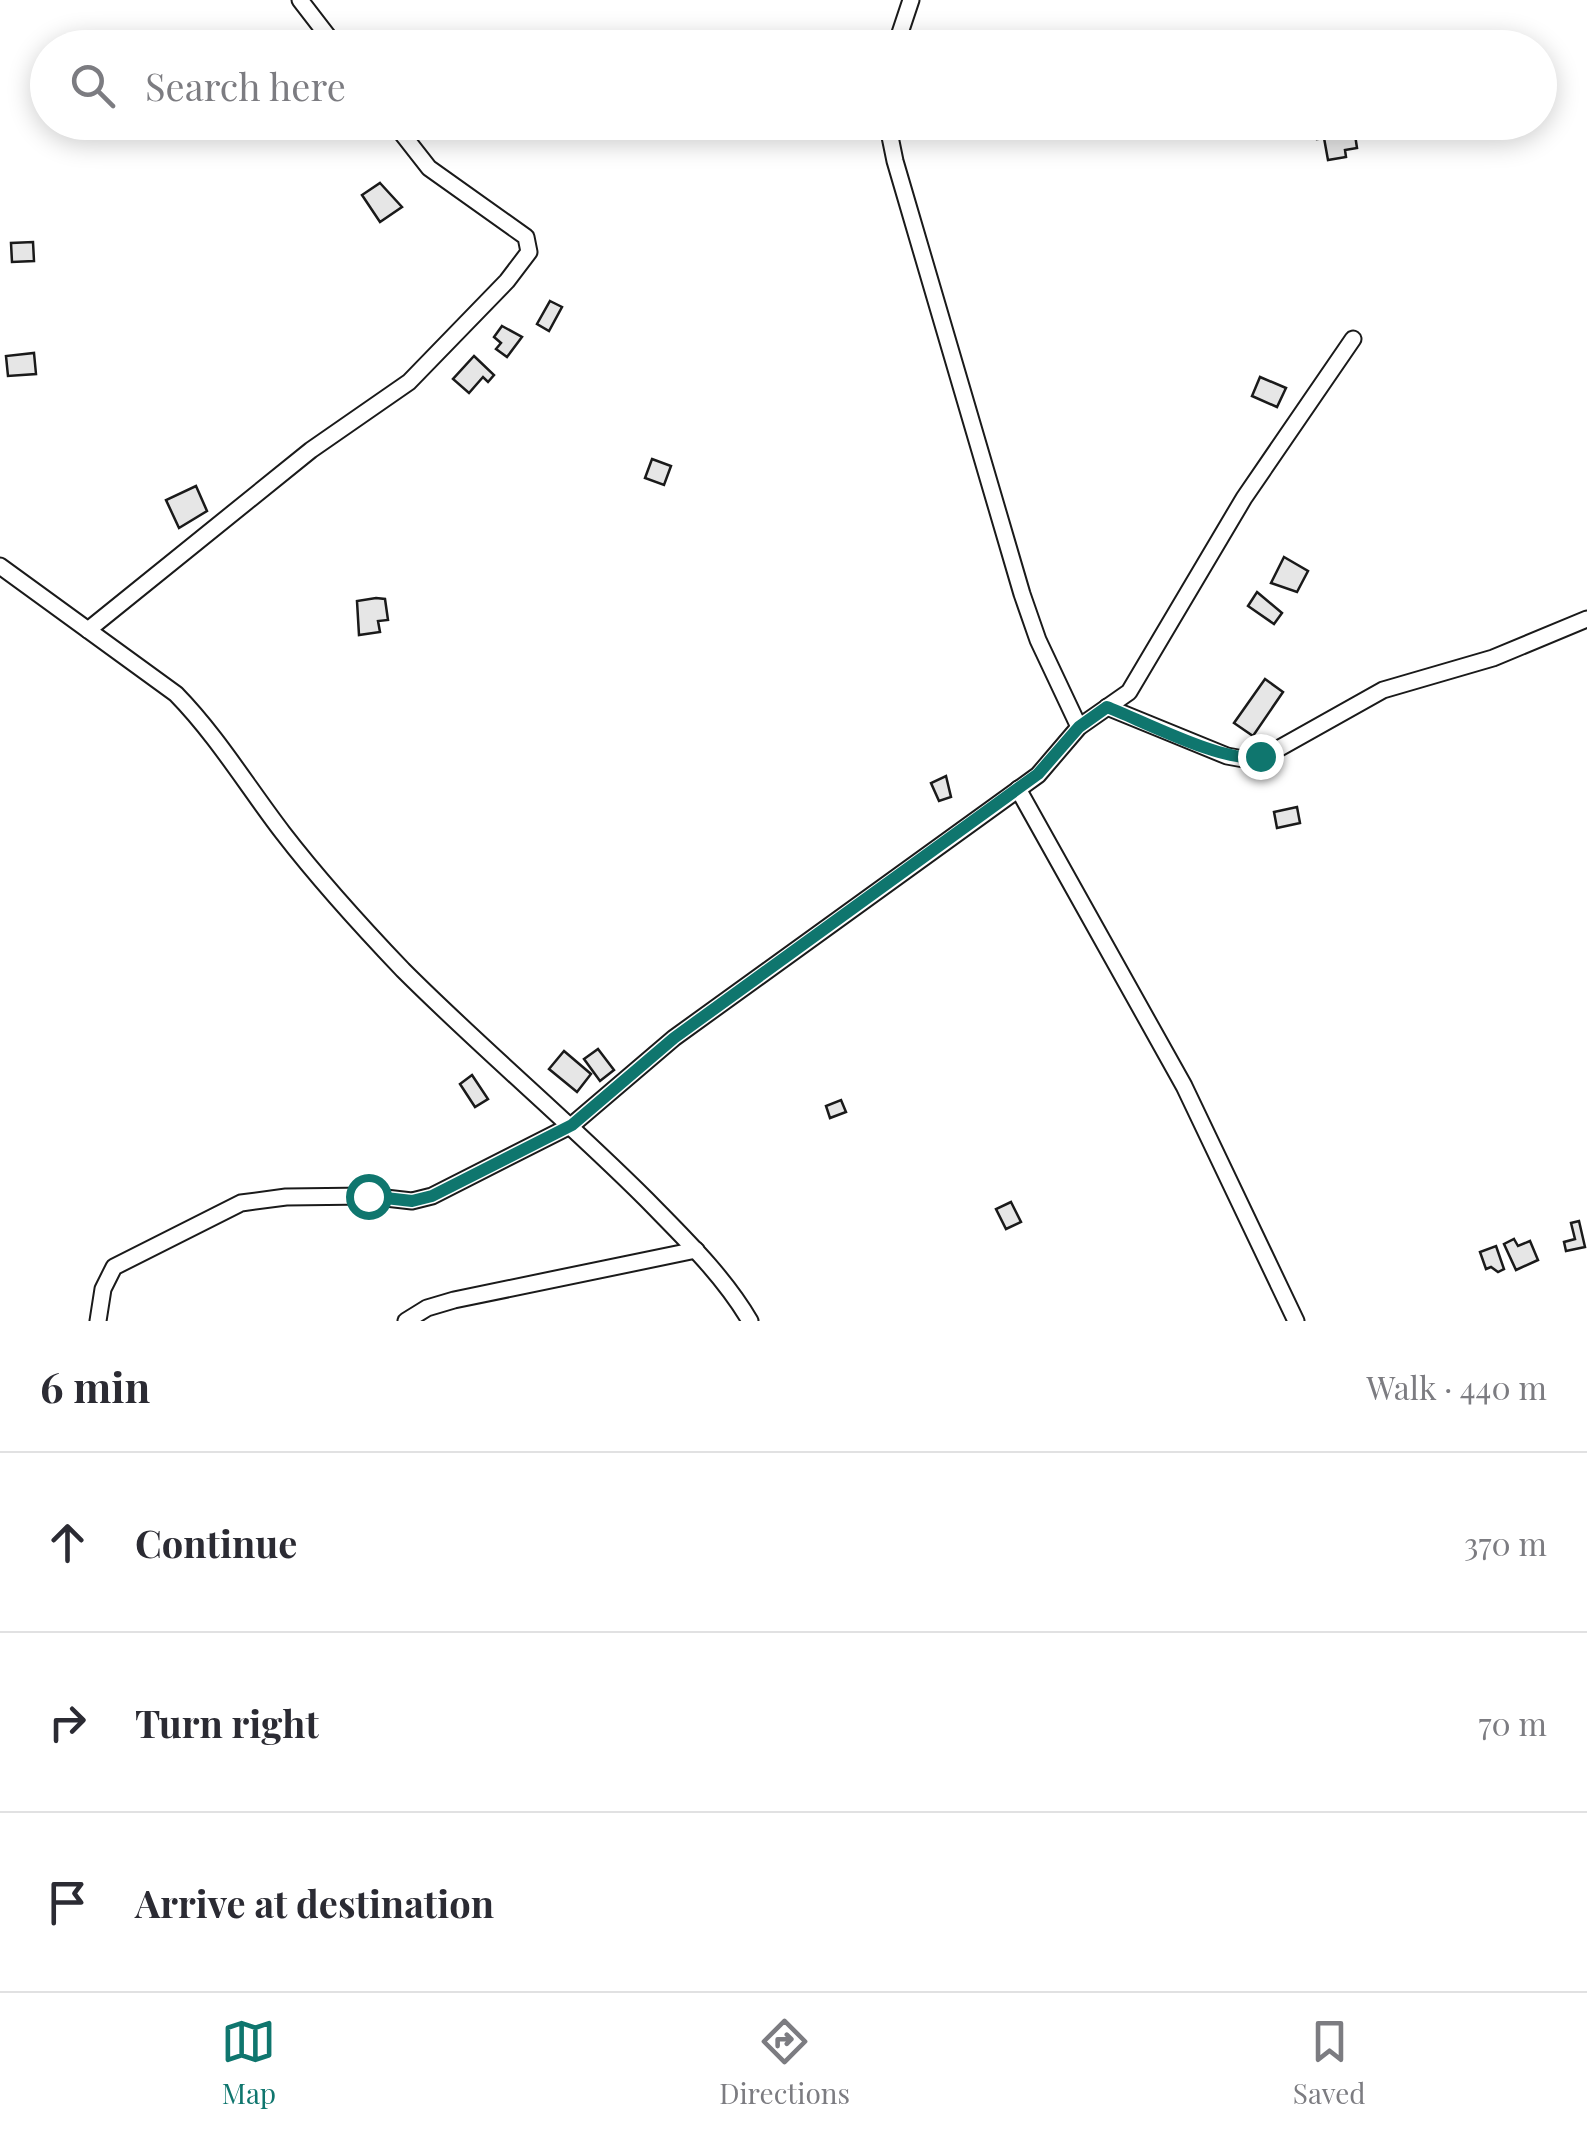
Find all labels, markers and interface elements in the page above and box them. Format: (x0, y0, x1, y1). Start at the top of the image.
search box (30, 30, 1557, 140)
icon: search (65, 58, 120, 113)
text: Search here (145, 60, 346, 111)
route end (1238, 734, 1284, 780)
route start (346, 1174, 392, 1220)
text: 6 min (40, 1358, 150, 1414)
text: Walk · 440 m (1366, 1365, 1547, 1408)
icon: ahead (40, 1515, 95, 1570)
text: Continue (135, 1517, 297, 1568)
text: 370 m (1464, 1521, 1547, 1564)
icon: right (40, 1695, 95, 1750)
text: Turn right (135, 1697, 319, 1748)
text: 70 m (1478, 1701, 1547, 1744)
icon: arrive (40, 1875, 95, 1930)
text: Arrive at destination (135, 1877, 494, 1928)
tab: Map (221, 2014, 276, 2111)
tab: Directions (719, 2014, 850, 2111)
tab: Saved (1293, 2014, 1366, 2111)

